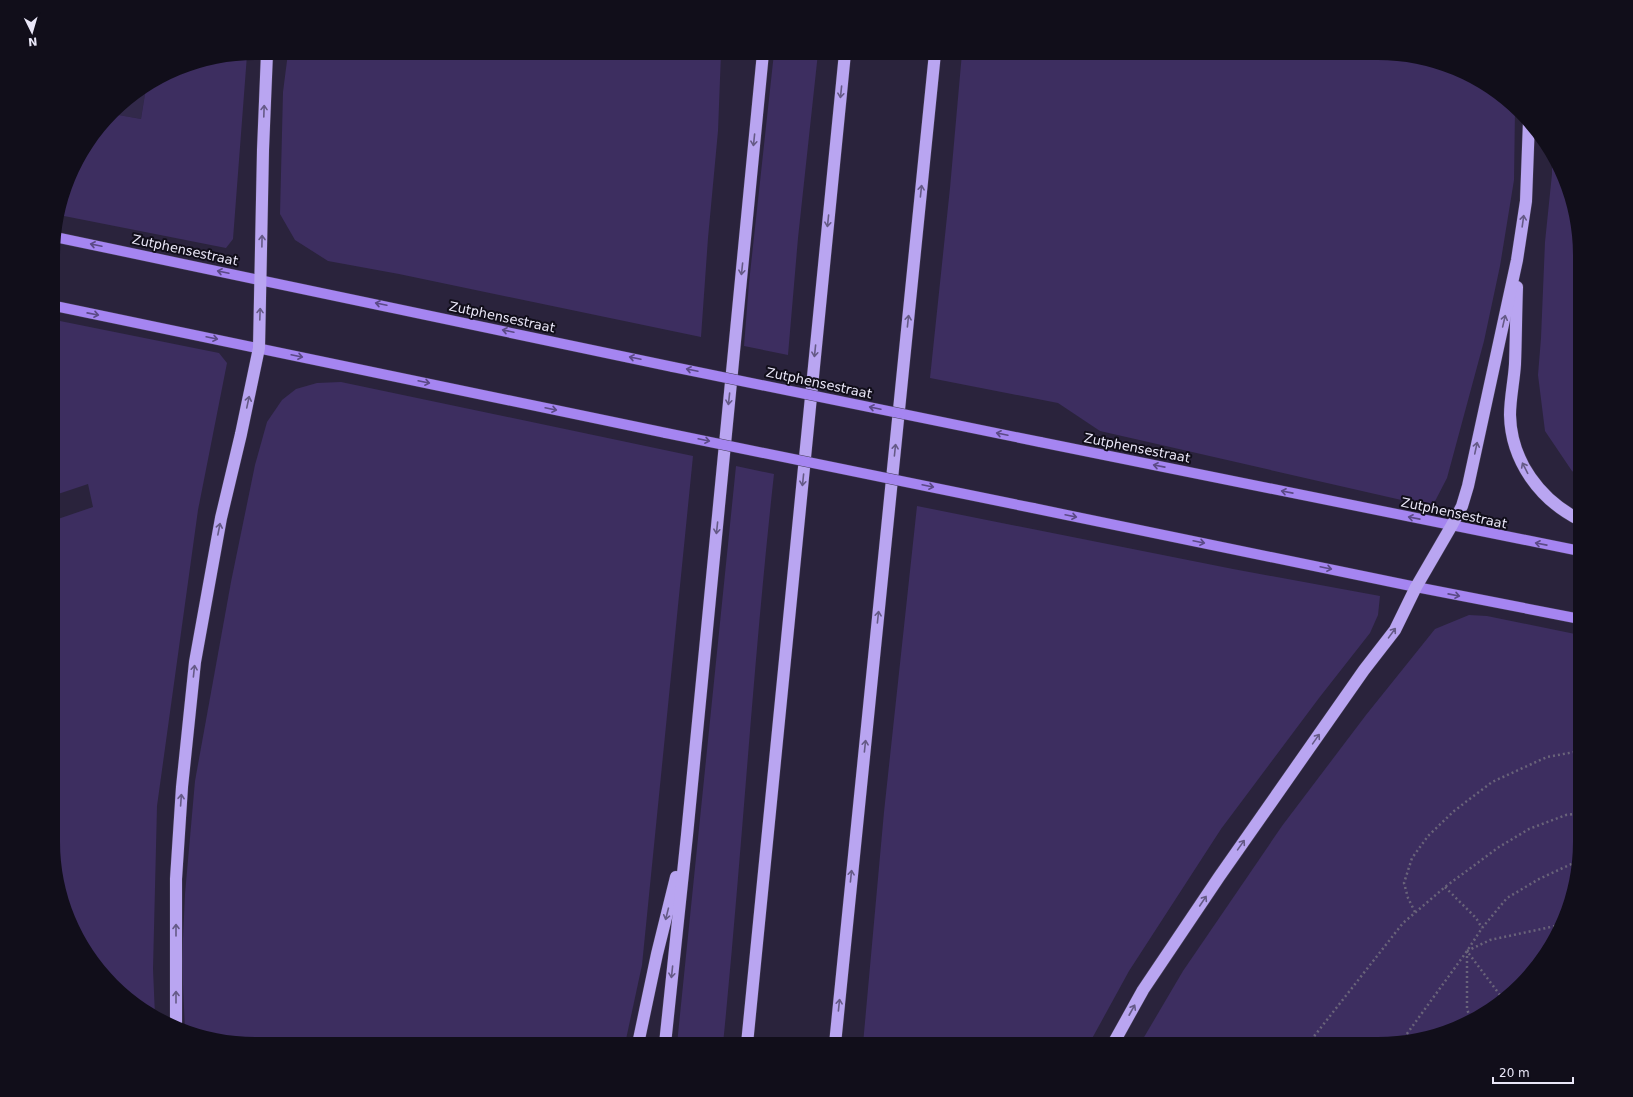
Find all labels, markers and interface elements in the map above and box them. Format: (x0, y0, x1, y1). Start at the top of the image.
north arrow (12, 12, 52, 52)
text: N (28, 35, 38, 48)
one-way arrow (837, 85, 845, 98)
one-way arrow (261, 105, 268, 118)
one-way arrow (751, 133, 758, 146)
one-way arrow (917, 185, 925, 198)
one-way arrow (825, 214, 832, 227)
one-way arrow (1519, 215, 1527, 228)
street label: Zutphensestraat (131, 231, 239, 269)
one-way arrow (258, 235, 266, 248)
one-way arrow (90, 241, 103, 249)
one-way arrow (738, 263, 745, 276)
one-way arrow (217, 267, 230, 275)
street label: Zutphensestraat (448, 298, 556, 336)
one-way arrow (375, 300, 388, 308)
one-way arrow (256, 308, 264, 321)
one-way arrow (86, 311, 99, 319)
one-way arrow (1500, 314, 1508, 327)
one-way arrow (904, 315, 912, 328)
one-way arrow (502, 327, 515, 335)
one-way arrow (205, 335, 218, 343)
one-way arrow (812, 344, 819, 357)
one-way arrow (290, 352, 303, 360)
one-way arrow (629, 354, 642, 362)
street label: Zutphensestraat (765, 364, 873, 402)
one-way arrow (686, 366, 699, 374)
one-way arrow (417, 379, 430, 387)
one-way arrow (725, 392, 733, 405)
one-way arrow (244, 396, 252, 409)
one-way arrow (868, 403, 881, 411)
one-way arrow (545, 405, 558, 413)
one-way arrow (996, 429, 1009, 437)
street label: Zutphensestraat (1083, 430, 1191, 466)
one-way arrow (697, 437, 710, 445)
one-way arrow (1473, 441, 1481, 454)
one-way arrow (891, 444, 899, 457)
one-way arrow (1153, 461, 1166, 469)
one-way arrow (1521, 462, 1528, 474)
one-way arrow (799, 473, 806, 486)
one-way arrow (921, 483, 934, 491)
one-way arrow (1281, 487, 1294, 495)
street label: Zutphensestraat (1400, 494, 1508, 532)
one-way arrow (1065, 512, 1078, 520)
one-way arrow (1408, 513, 1421, 521)
one-way arrow (713, 521, 720, 534)
one-way arrow (215, 523, 223, 536)
one-way arrow (1192, 538, 1205, 546)
one-way arrow (1535, 540, 1548, 548)
one-way arrow (1319, 565, 1332, 573)
one-way arrow (1447, 591, 1460, 599)
one-way arrow (874, 611, 882, 624)
one-way arrow (1388, 628, 1396, 639)
one-way arrow (191, 665, 198, 678)
one-way arrow (1312, 733, 1320, 744)
one-way arrow (861, 740, 868, 753)
one-way arrow (178, 794, 185, 807)
one-way arrow (1237, 840, 1245, 851)
one-way arrow (848, 870, 855, 883)
one-way arrow (1199, 896, 1207, 907)
one-way arrow (663, 907, 670, 920)
one-way arrow (172, 924, 180, 937)
one-way arrow (669, 965, 676, 978)
one-way arrow (172, 991, 180, 1004)
one-way arrow (835, 999, 842, 1012)
one-way arrow (1129, 1004, 1137, 1016)
scale bar (1493, 1059, 1573, 1085)
text: 20 m (1499, 1066, 1530, 1080)

